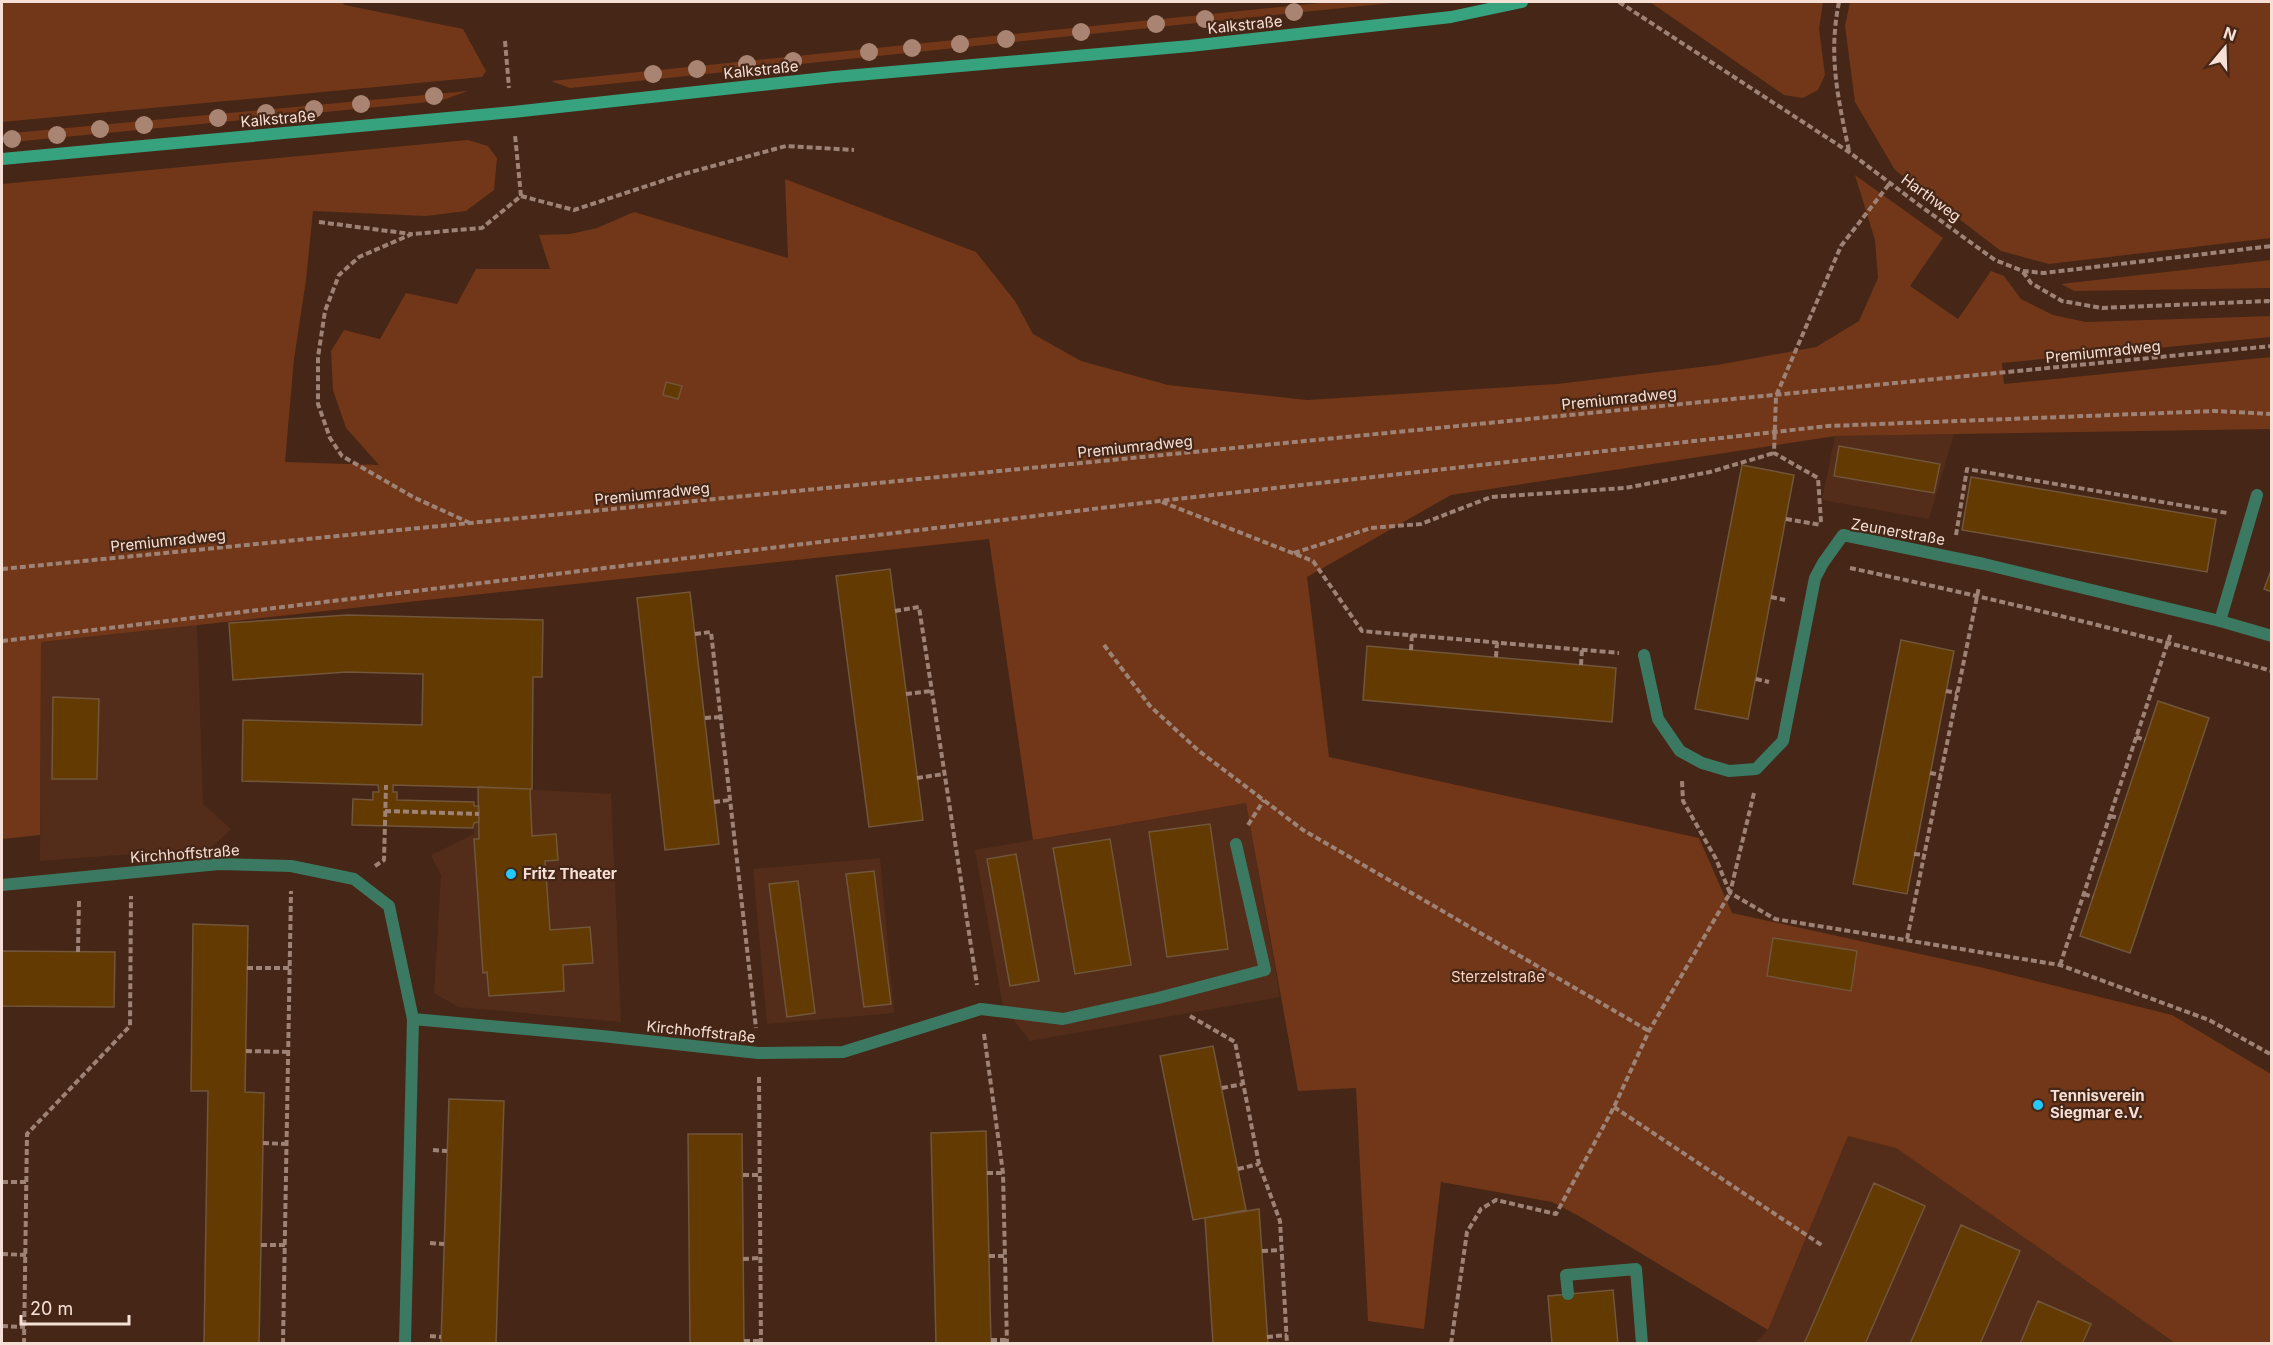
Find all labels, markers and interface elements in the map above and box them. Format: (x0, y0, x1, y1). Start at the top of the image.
street label: Kalkstraße (1207, 11, 1283, 38)
north arrow (2195, 18, 2255, 78)
text: N (2221, 22, 2239, 45)
street label: Kalkstraße (723, 56, 799, 83)
street label: Kalkstraße (240, 106, 316, 131)
street label: Harthweg (1898, 170, 1965, 226)
street label: Premiumradweg (2044, 336, 2161, 367)
street label: Premiumradweg (1560, 383, 1677, 414)
street label: Premiumradweg (1076, 431, 1193, 462)
street label: Premiumradweg (593, 478, 710, 509)
street label: Zeunerstraße (1850, 514, 1947, 549)
street label: Premiumradweg (109, 525, 226, 556)
street label: Kirchhoffstraße (130, 840, 240, 867)
place label: Fritz Theater (523, 864, 617, 883)
marker: Fritz Theater (504, 867, 518, 881)
park label: Sterzelstraße (1451, 967, 1545, 986)
street label: Kirchhoffstraße (646, 1016, 757, 1047)
place label: Tennisverein Siegmar e.V. (2050, 1086, 2145, 1122)
marker: Tennisverein Siegmar e.V. (2031, 1098, 2045, 1112)
scale bar (21, 1288, 129, 1326)
text: 20 m (30, 1298, 73, 1319)

